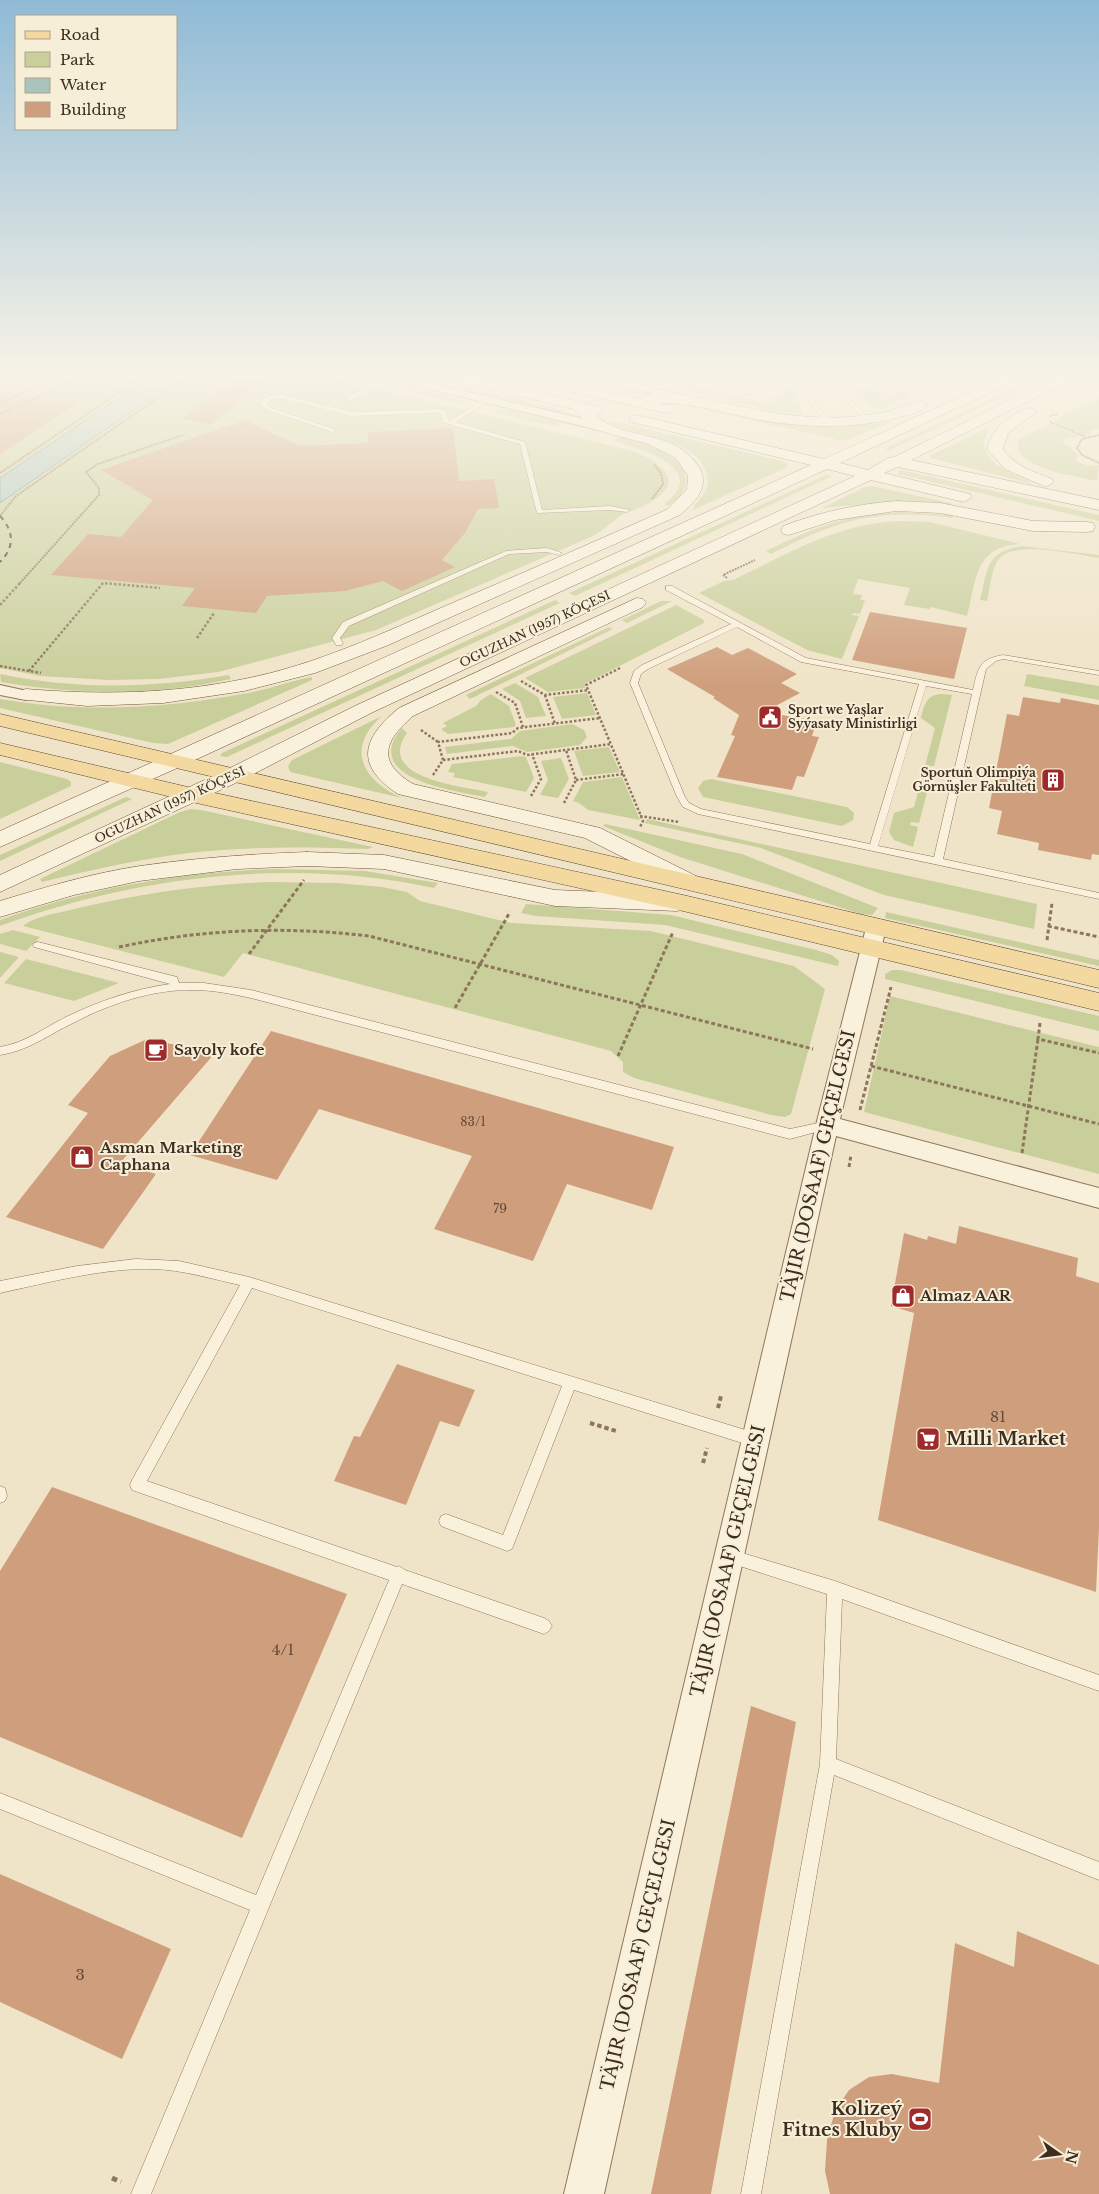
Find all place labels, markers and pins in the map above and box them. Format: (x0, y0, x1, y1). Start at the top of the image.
place label: Sport we Yaşlar Syýasaty Ministirligi (788, 702, 918, 731)
public building icon: Sport we Yaşlar Syýasaty Ministirligi (757, 704, 783, 730)
place label: Sportuň Olimpiýa Görnüşler Fakulteti (912, 765, 1037, 794)
building icon: Sportuň Olimpiýa Görnüşler Fakulteti (1040, 767, 1066, 793)
cafe icon: Sayoly kofe (143, 1037, 169, 1063)
place label: Sayoly kofe (174, 1040, 265, 1059)
place label: Asman Marketing Caphana (99, 1138, 243, 1174)
shop icon: Asman Marketing Caphana (69, 1144, 95, 1170)
shop icon: Almaz AAR (890, 1283, 916, 1309)
place label: Almaz AAR (919, 1286, 1012, 1305)
supermarket icon: Milli Market (915, 1426, 941, 1452)
place label: Milli Market (946, 1428, 1066, 1450)
place label: Kolizeý Fitnes Kluby (782, 2098, 902, 2141)
sports icon: Kolizeý Fitnes Kluby (907, 2106, 933, 2132)

